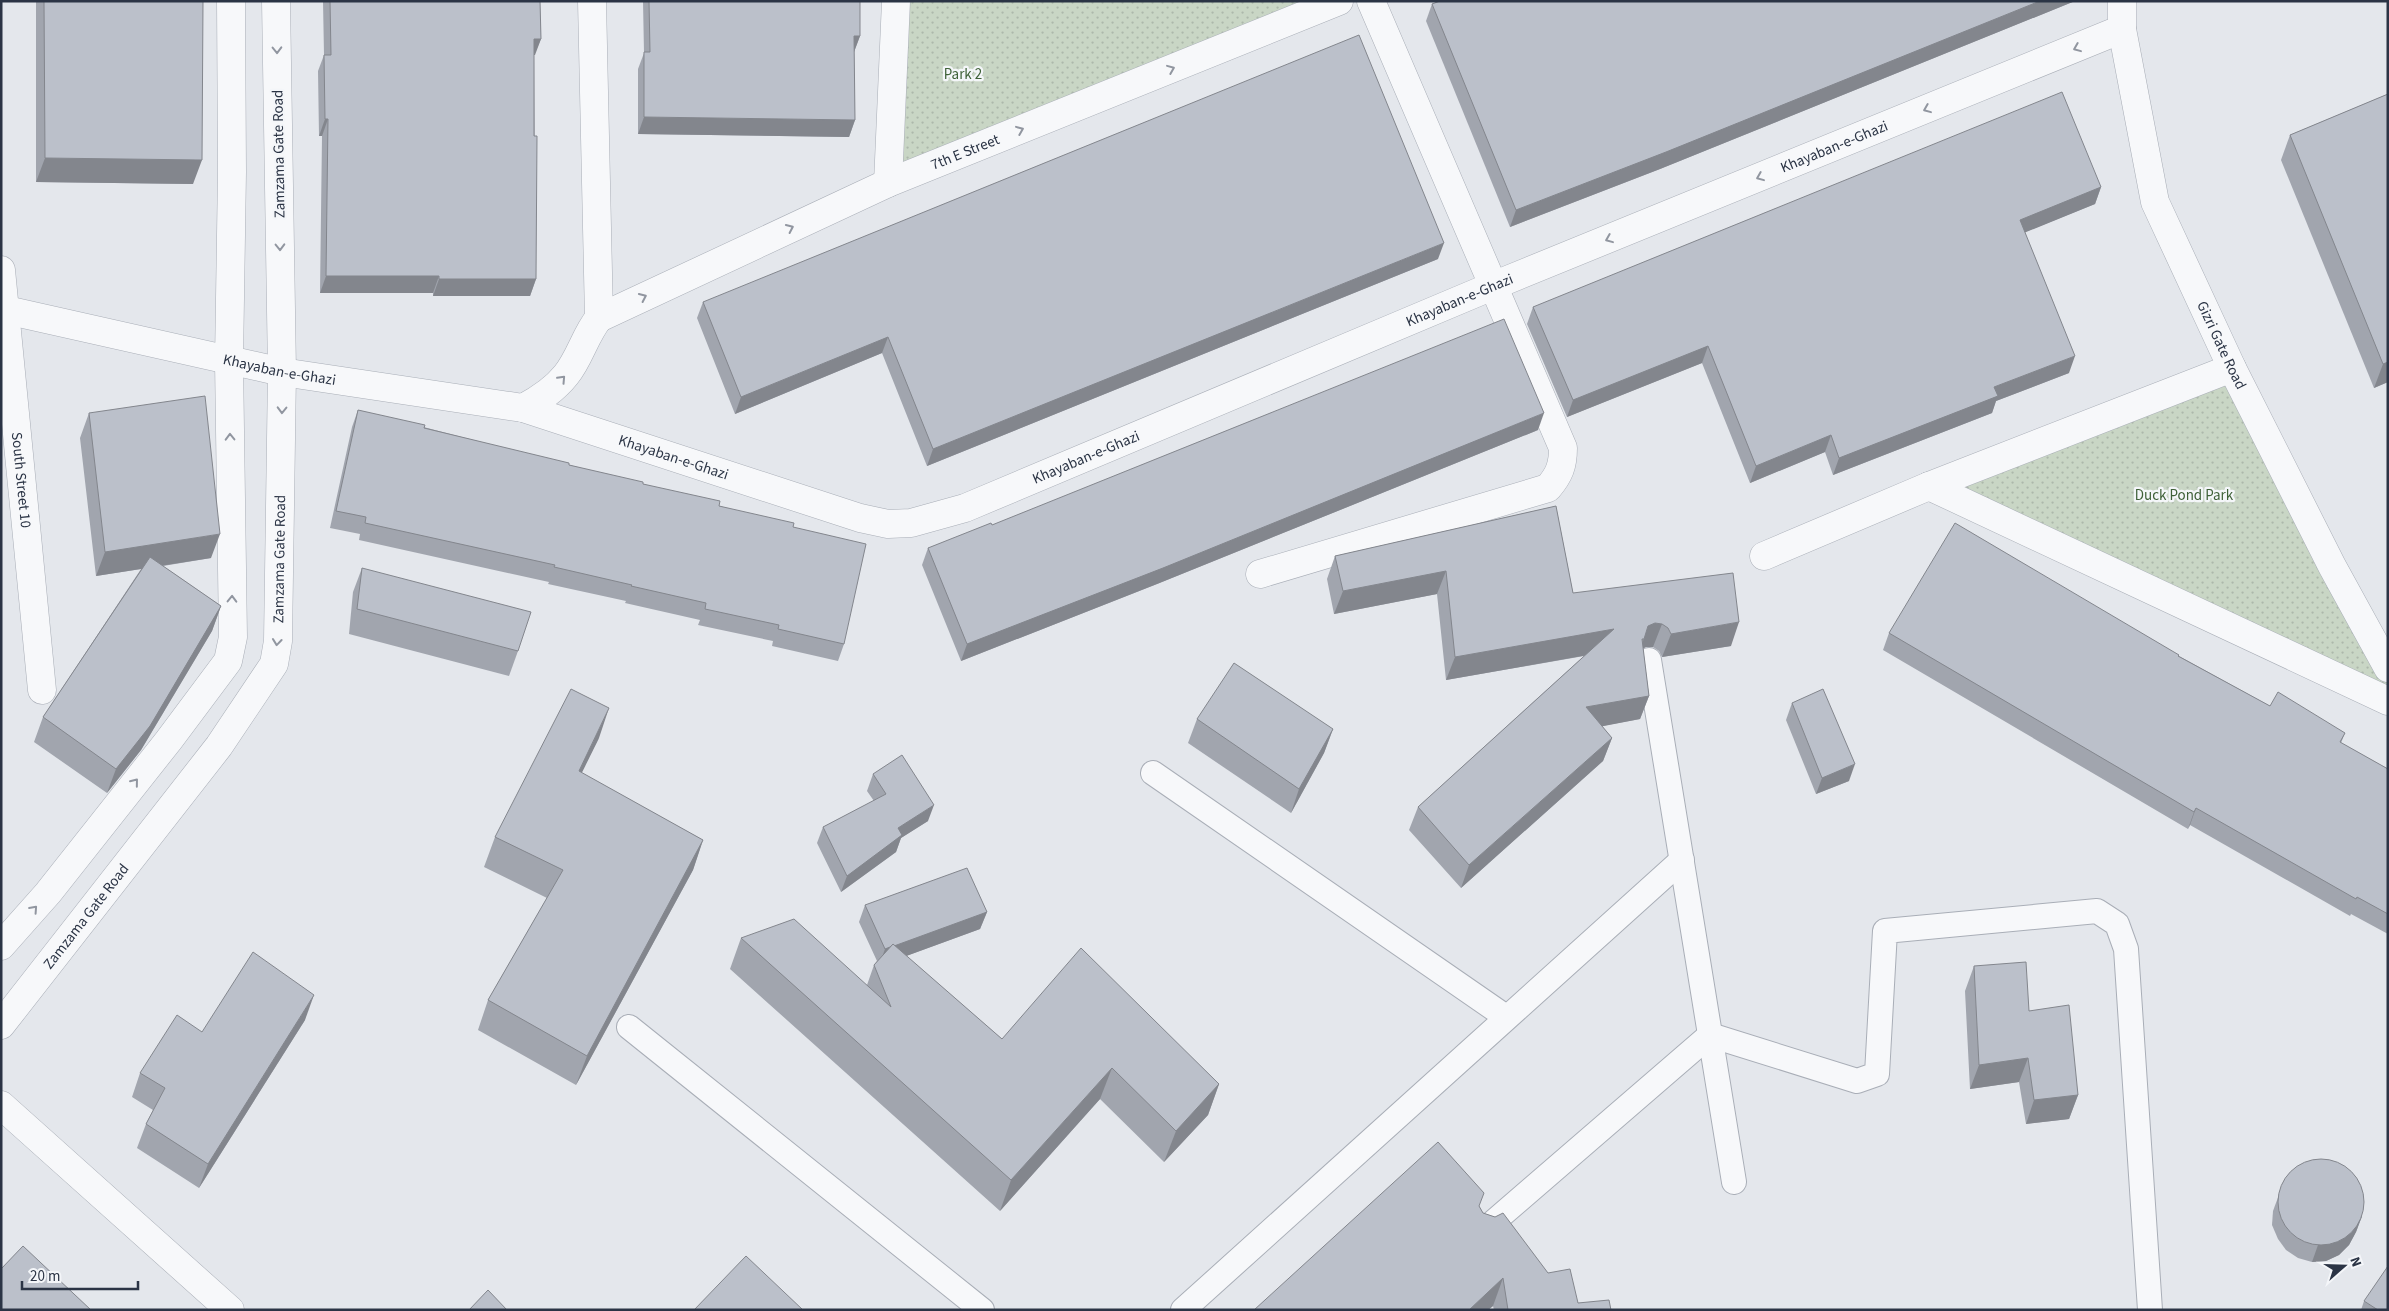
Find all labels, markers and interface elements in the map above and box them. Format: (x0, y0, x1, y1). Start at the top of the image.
one-way arrow (2073, 42, 2082, 52)
one-way arrow (272, 46, 282, 54)
park label: Park 2 (944, 64, 982, 85)
one-way arrow (1166, 65, 1175, 75)
street label: Zamzama Gate Road (267, 90, 291, 218)
one-way arrow (1923, 104, 1931, 114)
street label: Khayaban-e-Ghazi (1777, 115, 1891, 178)
one-way arrow (1015, 125, 1024, 136)
street label: 7th E Street (928, 129, 1002, 175)
one-way arrow (1756, 171, 1765, 182)
one-way arrow (785, 224, 794, 235)
one-way arrow (1606, 233, 1614, 243)
one-way arrow (275, 244, 285, 252)
street label: Khayaban-e-Ghazi (1402, 268, 1516, 332)
one-way arrow (638, 293, 647, 303)
street label: Gizri Gate Road (2192, 297, 2252, 393)
street label: Khayaban-e-Ghazi (221, 349, 337, 390)
one-way arrow (556, 376, 565, 385)
one-way arrow (277, 406, 287, 414)
street label: Khayaban-e-Ghazi (1029, 425, 1143, 489)
street label: Khayaban-e-Ghazi (616, 429, 731, 485)
street label: South Street 10 (6, 431, 37, 529)
one-way arrow (225, 432, 236, 440)
park label: Duck Pond Park (2135, 485, 2234, 506)
street label: Zamzama Gate Road (268, 495, 291, 624)
one-way arrow (227, 595, 237, 602)
one-way arrow (272, 639, 283, 647)
one-way arrow (130, 779, 139, 788)
street label: Zamzama Gate Road (38, 859, 134, 973)
one-way arrow (28, 906, 37, 915)
north arrow (2319, 1241, 2369, 1291)
text: N (2344, 1254, 2366, 1270)
scale bar (22, 1258, 139, 1290)
text: 20 m (30, 1266, 60, 1287)

